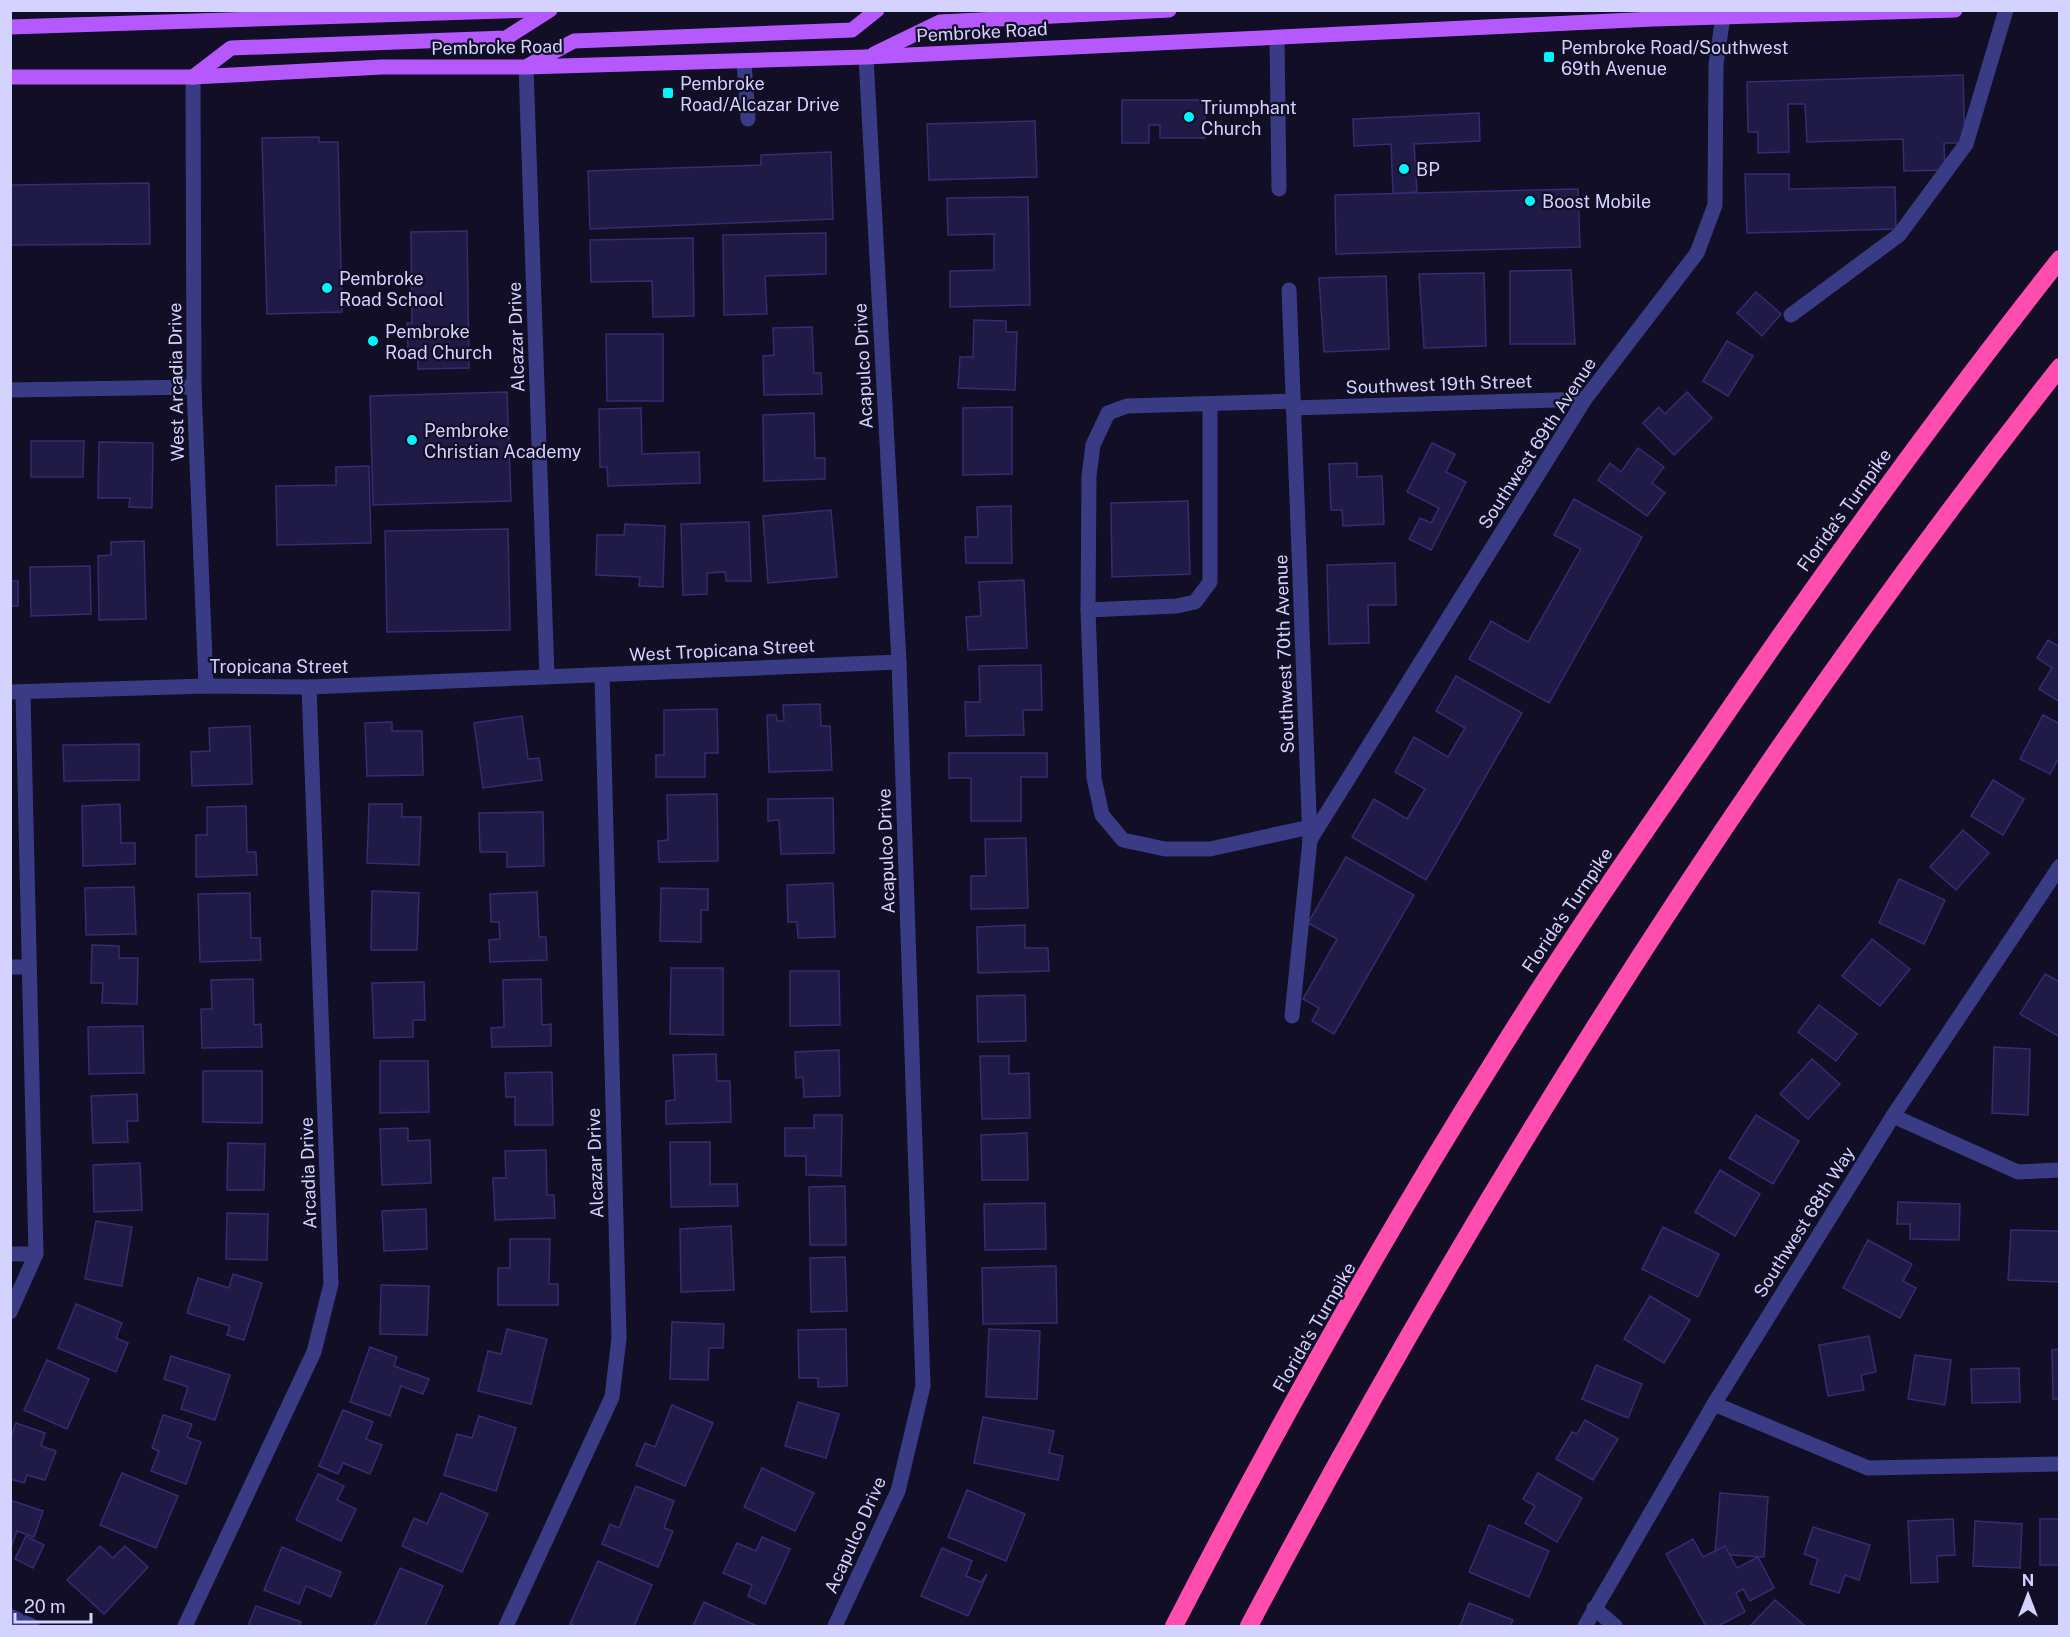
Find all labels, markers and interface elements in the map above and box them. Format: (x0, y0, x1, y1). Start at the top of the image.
street label: Pembroke Road (916, 18, 1048, 46)
street label: Pembroke Road (431, 35, 563, 59)
place label: Pembroke Road/Southwest 69th Avenue (1561, 37, 1789, 79)
marker: Pembroke Road/Southwest 69th Avenue (1542, 50, 1556, 64)
place label: Pembroke Road/Alcazar Drive (680, 73, 840, 115)
marker: Pembroke Road/Alcazar Drive (661, 86, 675, 100)
place label: Triumphant Church (1201, 97, 1297, 139)
marker: Triumphant Church (1182, 110, 1196, 124)
place label: BP (1416, 159, 1440, 180)
marker: BP (1397, 162, 1411, 176)
place label: Boost Mobile (1542, 191, 1651, 212)
marker: Boost Mobile (1523, 194, 1537, 208)
place label: Pembroke Road School (339, 268, 444, 310)
marker: Pembroke Road School (320, 281, 334, 295)
street label: Alcazar Drive (504, 281, 528, 393)
street label: West Arcadia Drive (164, 302, 188, 462)
street label: Acapulco Drive (849, 303, 877, 429)
place label: Pembroke Road Church (385, 321, 492, 363)
marker: Pembroke Road Church (366, 334, 380, 348)
street label: Southwest 69th Avenue (1474, 353, 1600, 533)
street label: Southwest 19th Street (1345, 370, 1533, 398)
place label: Pembroke Christian Academy (424, 420, 582, 462)
marker: Pembroke Christian Academy (405, 433, 419, 447)
street label: Florida's Turnpike (1792, 445, 1896, 575)
street label: Southwest 70th Avenue (1270, 554, 1298, 754)
street label: West Tropicana Street (629, 635, 815, 665)
street label: Tropicana Street (209, 656, 349, 677)
street label: Acapulco Drive (873, 788, 899, 914)
street label: Florida's Turnpike (1517, 843, 1617, 977)
street label: Alcazar Drive (583, 1107, 607, 1219)
street label: Arcadia Drive (296, 1117, 320, 1229)
street label: Southwest 68th Way (1749, 1142, 1859, 1301)
street label: Florida's Turnpike (1268, 1258, 1360, 1396)
street label: Acapulco Drive (820, 1473, 890, 1597)
north arrow (1998, 1565, 2058, 1625)
text: N (2022, 1571, 2034, 1590)
scale bar (15, 1586, 92, 1624)
text: 20 m (24, 1596, 66, 1617)

